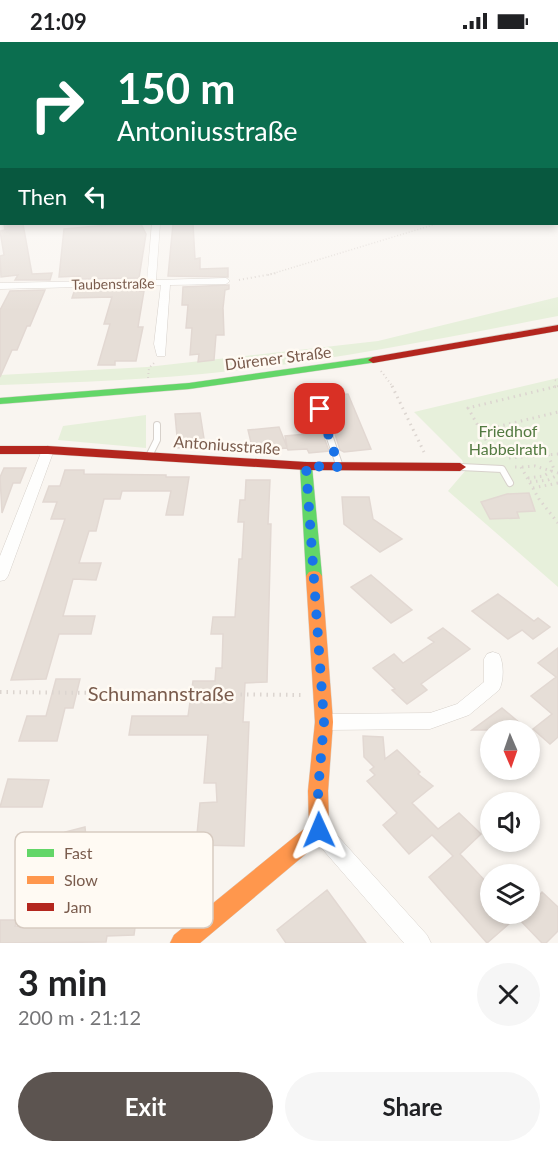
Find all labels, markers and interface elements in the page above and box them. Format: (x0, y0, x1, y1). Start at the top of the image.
text: 21:09 (30, 8, 87, 35)
text: 150 m (117, 63, 235, 113)
icon: right (18, 66, 96, 144)
text: Antoniusstraße (117, 114, 298, 147)
icon: left (79, 180, 112, 213)
text: Then (18, 183, 67, 210)
street label: Taubenstraße (71, 274, 155, 293)
street label: Dürener Straße (224, 342, 332, 373)
pin (294, 383, 345, 434)
icon: arrive (303, 392, 336, 425)
park label: Friedhof Habbelrath (469, 421, 547, 458)
street label: Antoniusstraße (173, 431, 281, 458)
street label: Schumannstraße (88, 681, 234, 705)
north arrow (480, 720, 540, 780)
map controls (480, 720, 540, 924)
button: sound (480, 792, 540, 852)
position arrow (287, 798, 351, 862)
legend (15, 832, 213, 928)
text: Fast (64, 843, 93, 862)
button: layers (480, 864, 540, 924)
text: Slow (64, 870, 98, 889)
text: Jam (64, 897, 92, 916)
text: 3 min (18, 960, 107, 1004)
button: close (477, 963, 540, 1026)
text: 200 m · 21:12 (18, 1005, 141, 1029)
button: Exit (18, 1072, 273, 1141)
button: Share (285, 1072, 540, 1141)

